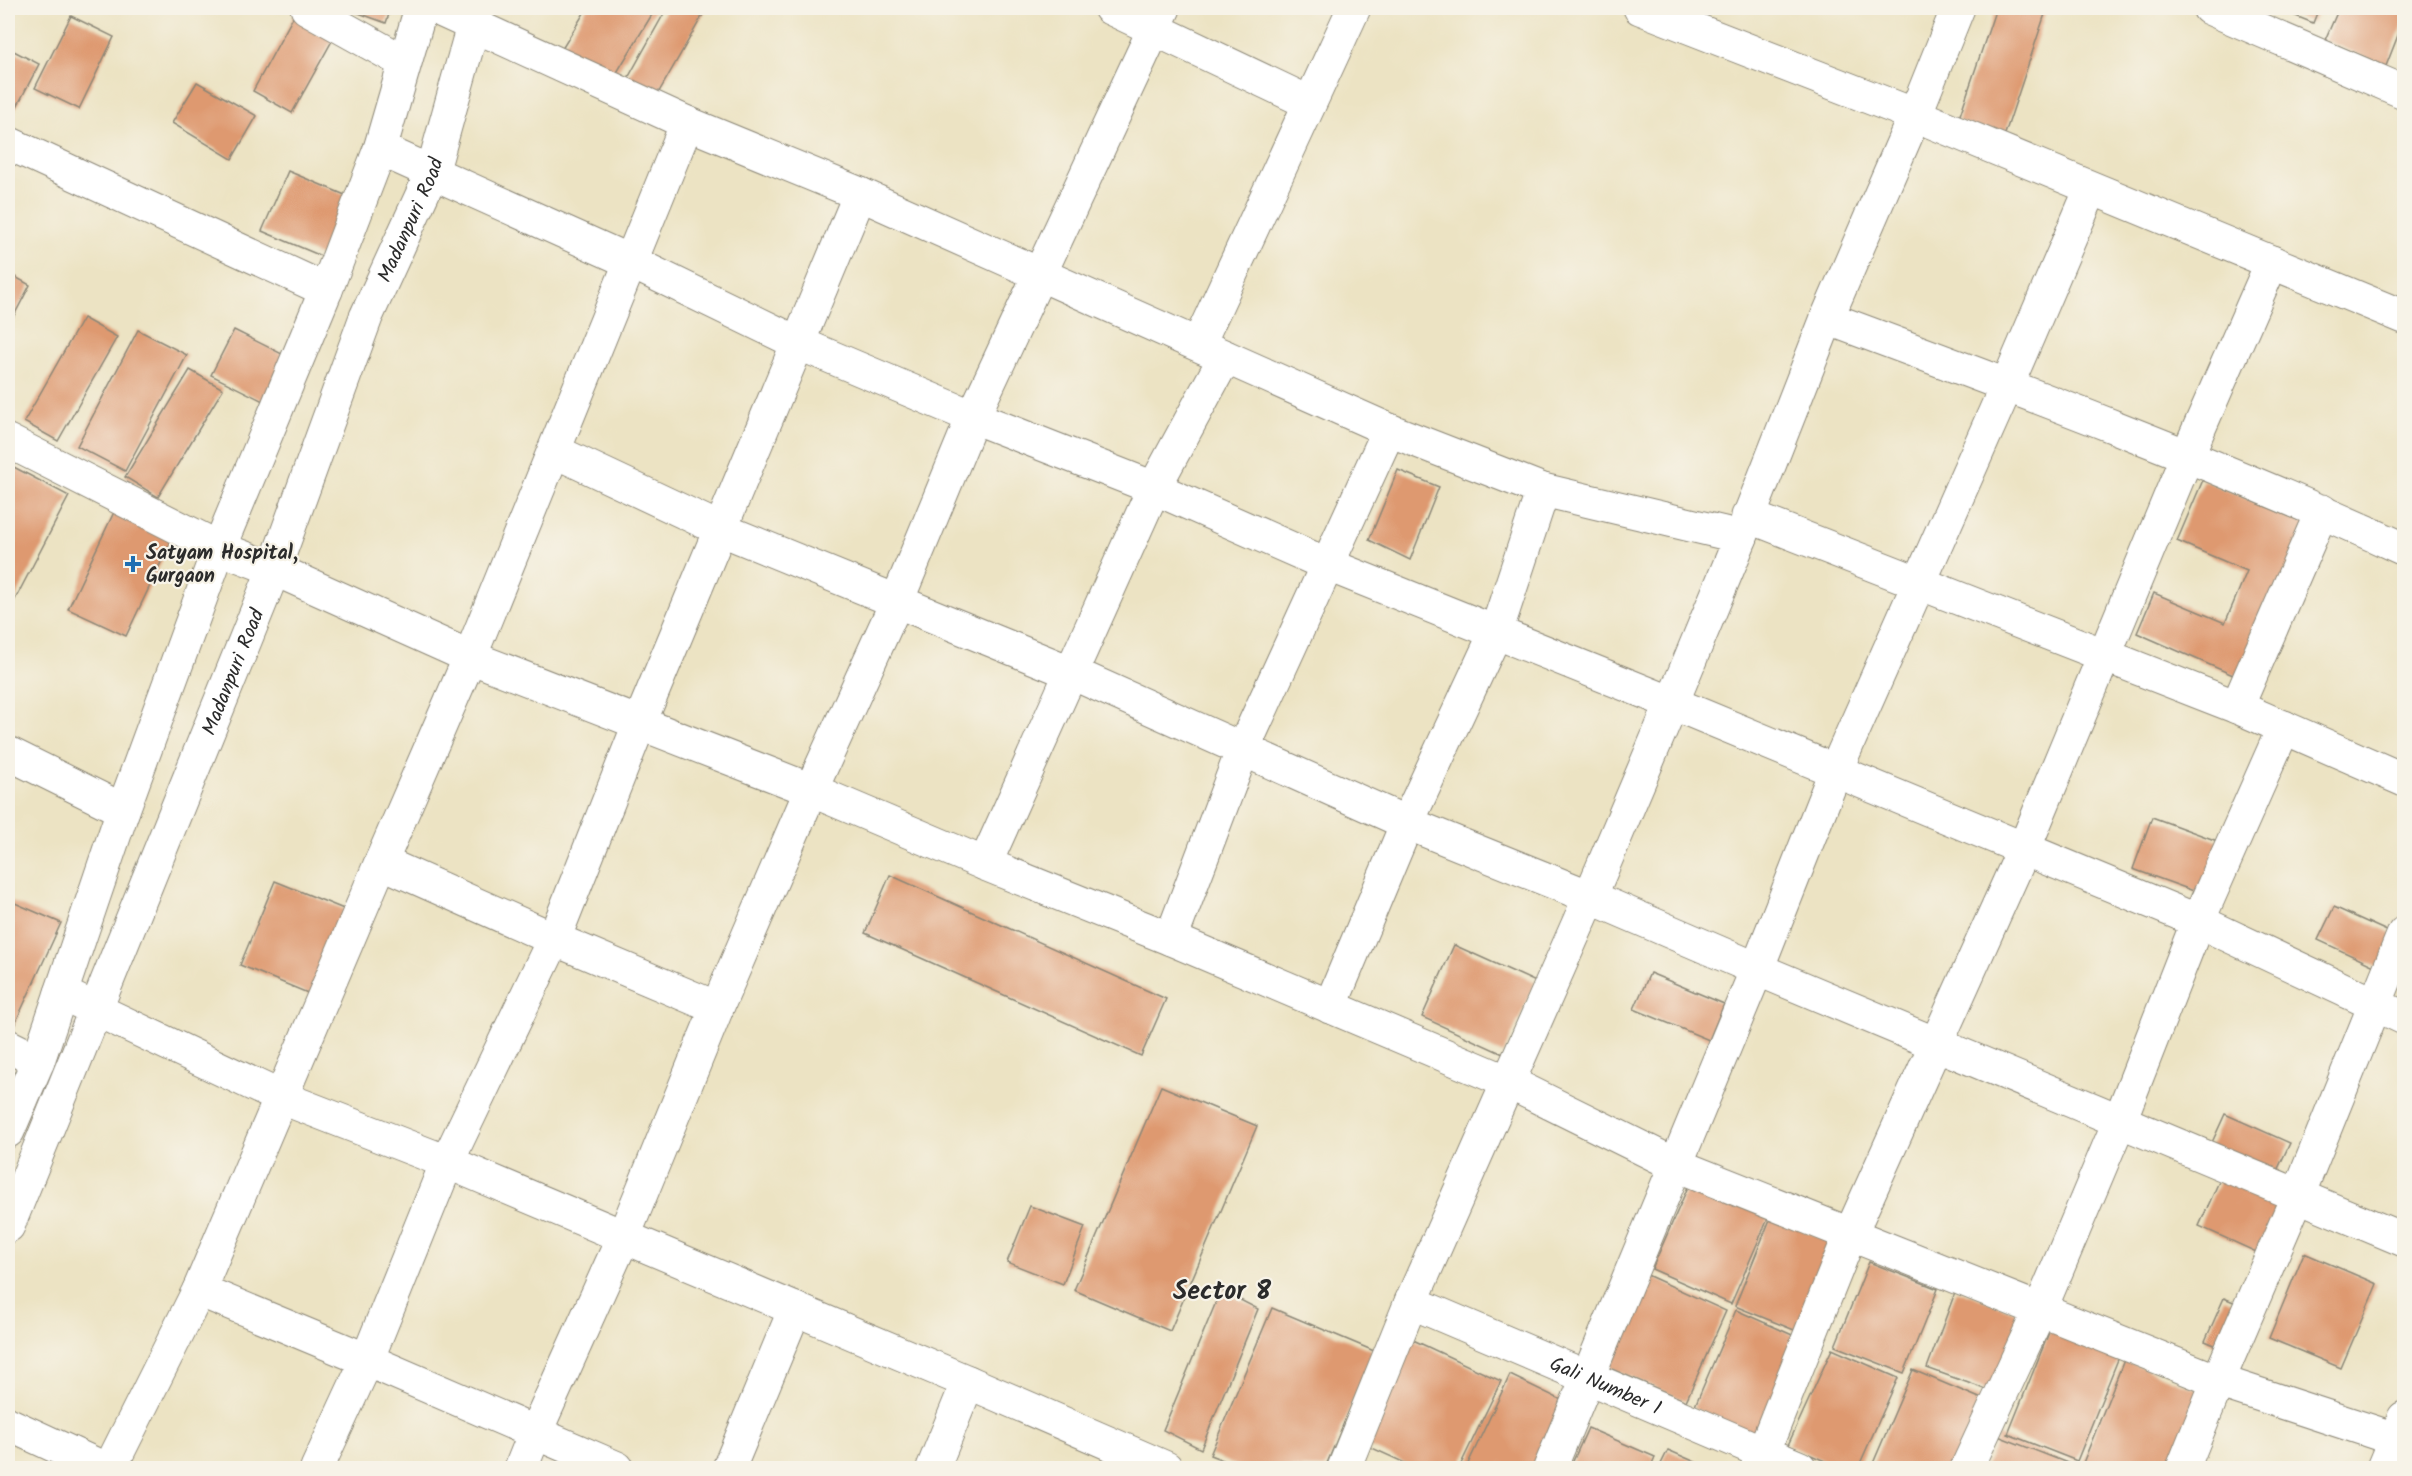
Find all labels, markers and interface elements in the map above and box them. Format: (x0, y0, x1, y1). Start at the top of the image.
street label: Madanpuri Road (370, 153, 454, 288)
place label: Satyam Hospital, Gurgaon (146, 538, 298, 593)
marker: Satyam Hospital, Gurgaon (124, 555, 142, 573)
street label: Madanpuri Road (194, 603, 275, 741)
district label: Sector 8 (1173, 1271, 1272, 1313)
street label: Gali Number 1 (1544, 1349, 1666, 1425)

